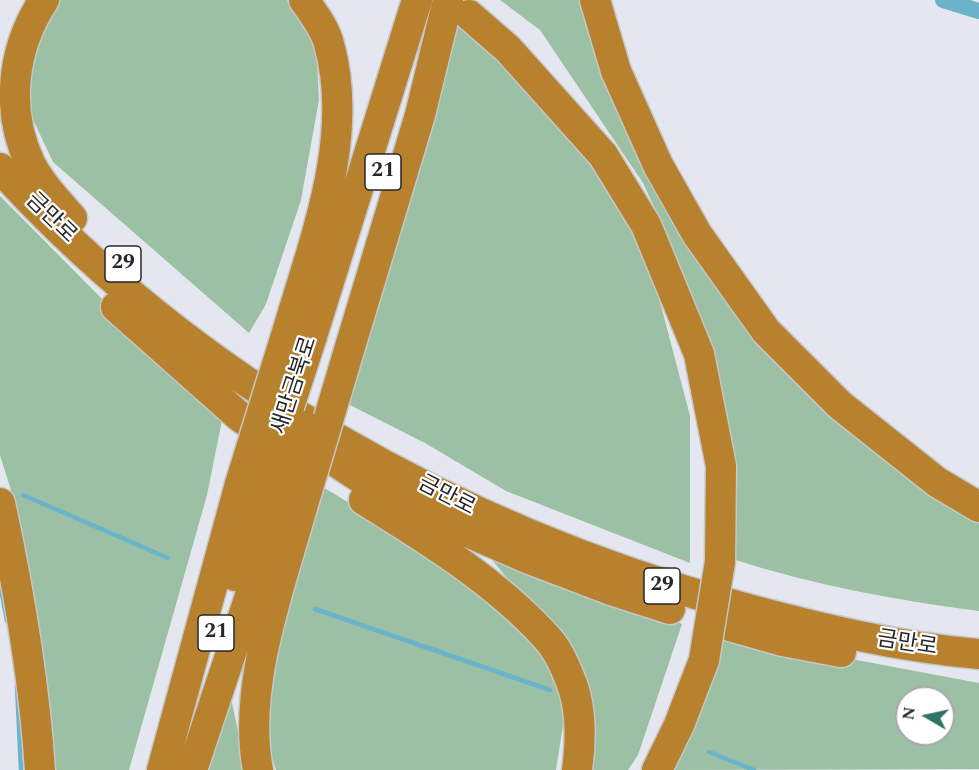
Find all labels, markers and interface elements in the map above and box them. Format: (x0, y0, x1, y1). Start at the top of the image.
road number: 21 (365, 154, 401, 190)
street label: 금만로 (19, 188, 81, 250)
road number: 29 (105, 246, 141, 282)
street label: 새만금북로 (268, 334, 324, 438)
street label: 금만로 (413, 471, 479, 523)
road number: 29 (644, 568, 680, 604)
road number: 21 (198, 615, 234, 651)
street label: 금만로 (875, 627, 939, 663)
north arrow (895, 686, 955, 746)
text: N (896, 705, 922, 722)

